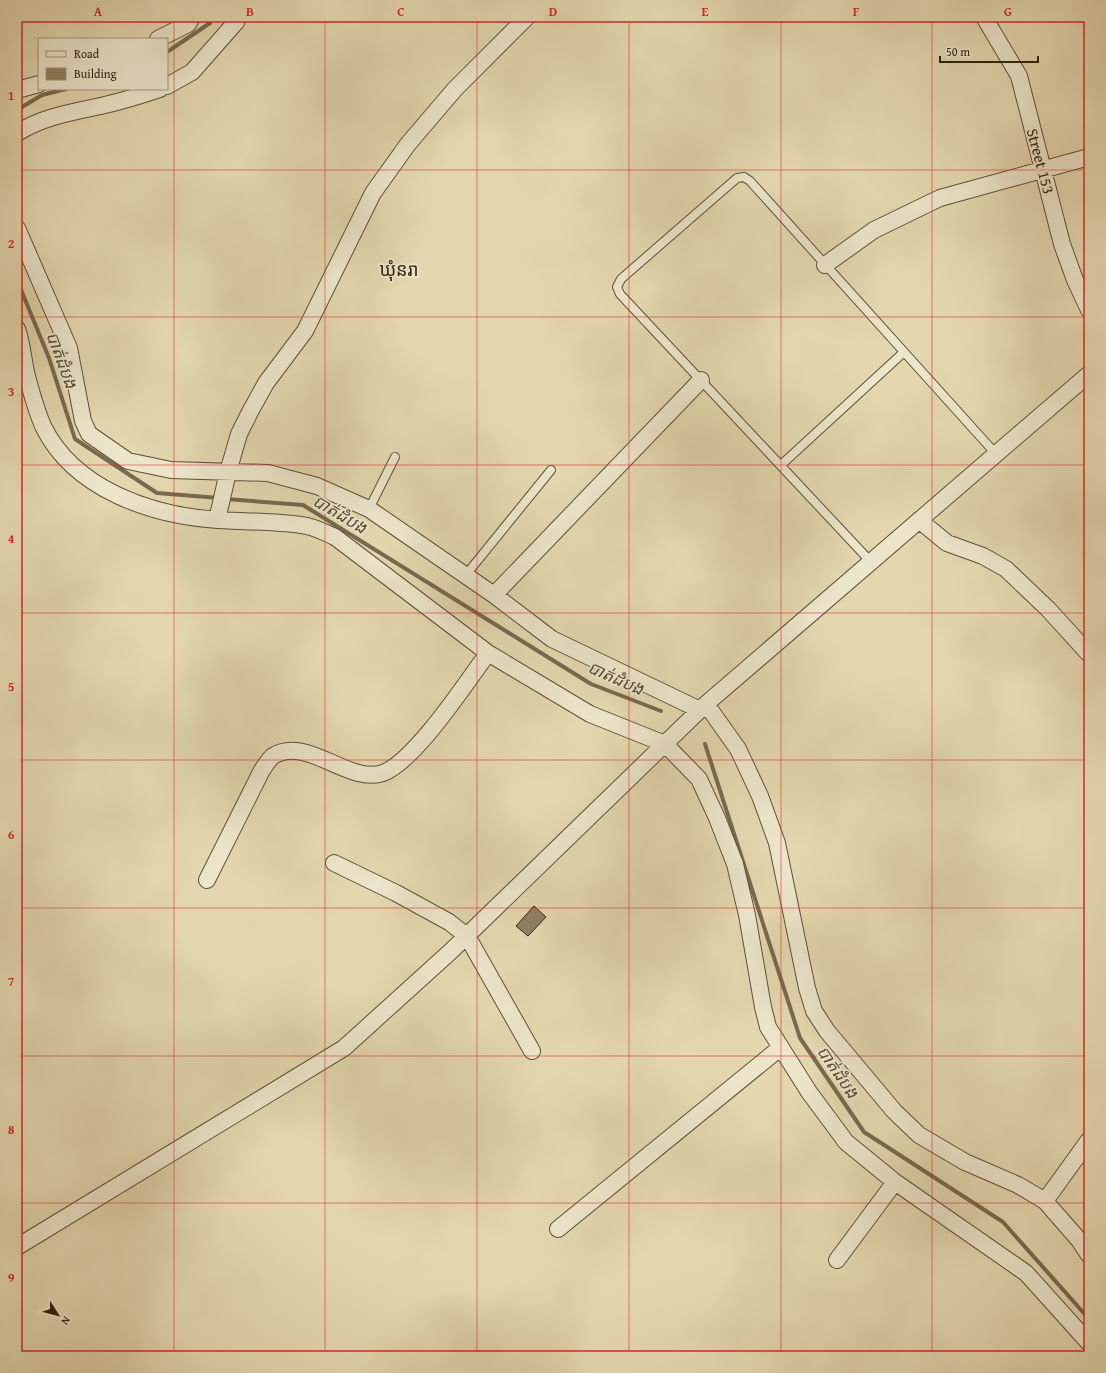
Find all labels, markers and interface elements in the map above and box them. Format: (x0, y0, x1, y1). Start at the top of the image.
text: A (94, 2, 103, 21)
text: B (246, 2, 254, 21)
text: C (397, 2, 405, 21)
text: D (549, 2, 557, 21)
text: E (702, 2, 709, 21)
text: F (853, 2, 860, 21)
text: G (1004, 2, 1012, 21)
legend (38, 38, 168, 90)
scale bar (940, 38, 1038, 64)
text: 50 m (946, 43, 970, 60)
text: Road (74, 45, 100, 62)
text: Building (74, 65, 117, 82)
text: 1 (8, 86, 14, 105)
street label: Street 153 (1021, 125, 1061, 197)
text: 2 (8, 234, 15, 253)
district label: ឃុំនរា (379, 256, 419, 283)
water label: បាត់ដំបង (41, 328, 84, 392)
text: 3 (8, 382, 14, 401)
water label: បាត់ដំបង (309, 488, 372, 540)
text: 4 (8, 529, 15, 548)
water label: បាត់ដំបង (584, 654, 648, 701)
text: 5 (8, 677, 15, 696)
text: 6 (8, 825, 15, 844)
text: 7 (8, 972, 15, 991)
water label: បាត់ដំបង (812, 1040, 865, 1103)
text: 8 (8, 1120, 15, 1139)
text: 9 (8, 1268, 15, 1287)
north arrow (38, 1295, 78, 1335)
text: N (57, 1313, 75, 1329)

